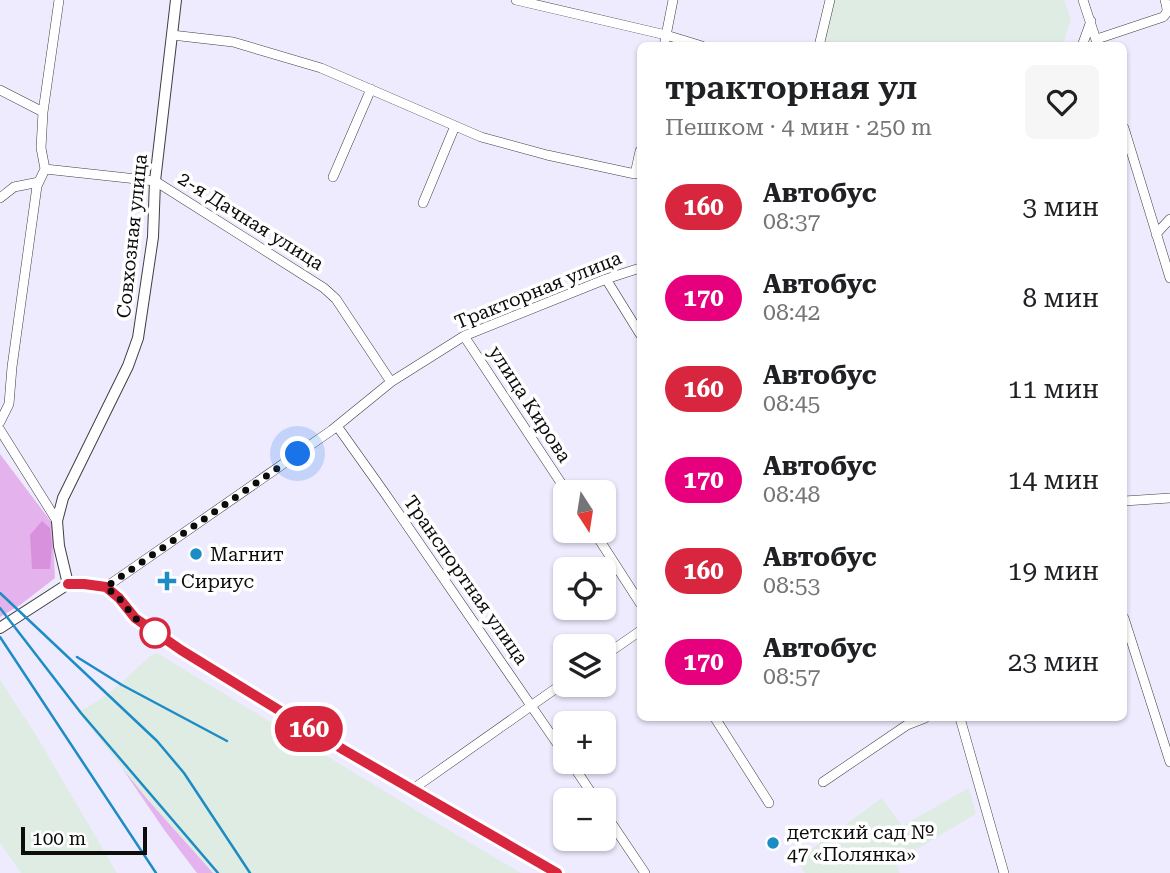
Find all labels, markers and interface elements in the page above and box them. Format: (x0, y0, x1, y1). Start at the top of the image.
button: heart (1025, 65, 1099, 139)
text: тракторная ул (665, 68, 917, 107)
text: Пешком · 4 мин · 250 m (665, 114, 932, 141)
street label: Совхозная улица (112, 152, 152, 319)
street label: 2-я Дачная улица (174, 167, 329, 276)
text: Автобус (763, 178, 877, 208)
text: 3 мин (1022, 192, 1099, 222)
text: 160 (683, 193, 724, 221)
text: 08:37 (763, 208, 820, 235)
street label: Тракторная улица (451, 246, 625, 334)
text: Автобус (763, 269, 877, 299)
text: 8 мин (1022, 283, 1099, 313)
text: 170 (683, 284, 724, 312)
text: 08:42 (763, 299, 820, 326)
street label: улица Кирова (484, 341, 577, 467)
text: Автобус (763, 360, 877, 390)
text: 11 мин (1008, 374, 1099, 404)
text: 160 (683, 375, 724, 403)
text: 08:45 (763, 390, 820, 417)
your location (280, 436, 315, 471)
text: Автобус (763, 451, 877, 481)
text: 14 мин (1008, 465, 1099, 495)
text: 170 (683, 466, 724, 494)
north arrow (553, 480, 616, 542)
map controls (553, 480, 616, 851)
text: 08:48 (763, 481, 820, 508)
street label: Транспортная улица (399, 491, 533, 670)
text: Автобус (763, 542, 877, 572)
place label: Магнит (210, 543, 284, 566)
marker: Магнит (188, 546, 204, 562)
text: 19 мин (1008, 556, 1099, 586)
button: locate (553, 557, 616, 620)
text: 160 (683, 557, 724, 585)
place label: Сириус (181, 570, 254, 593)
text: 08:53 (763, 572, 820, 599)
marker: Сириус (159, 573, 175, 589)
unlabelled marker (140, 618, 170, 648)
text: Автобус (763, 633, 877, 663)
button: layers (553, 634, 616, 697)
text: 23 мин (1008, 647, 1099, 677)
text: 170 (683, 648, 724, 676)
text: 08:57 (763, 663, 820, 690)
line badge: 160 (269, 706, 349, 752)
button: + (553, 711, 616, 774)
text: 160 (289, 715, 329, 743)
button: − (553, 788, 616, 851)
place label: детский сад № 47 «Полянка» (787, 821, 935, 866)
scale bar (21, 824, 147, 856)
text: 100 m (32, 827, 86, 850)
marker: детский сад № 47 «Полянка» (765, 835, 781, 851)

